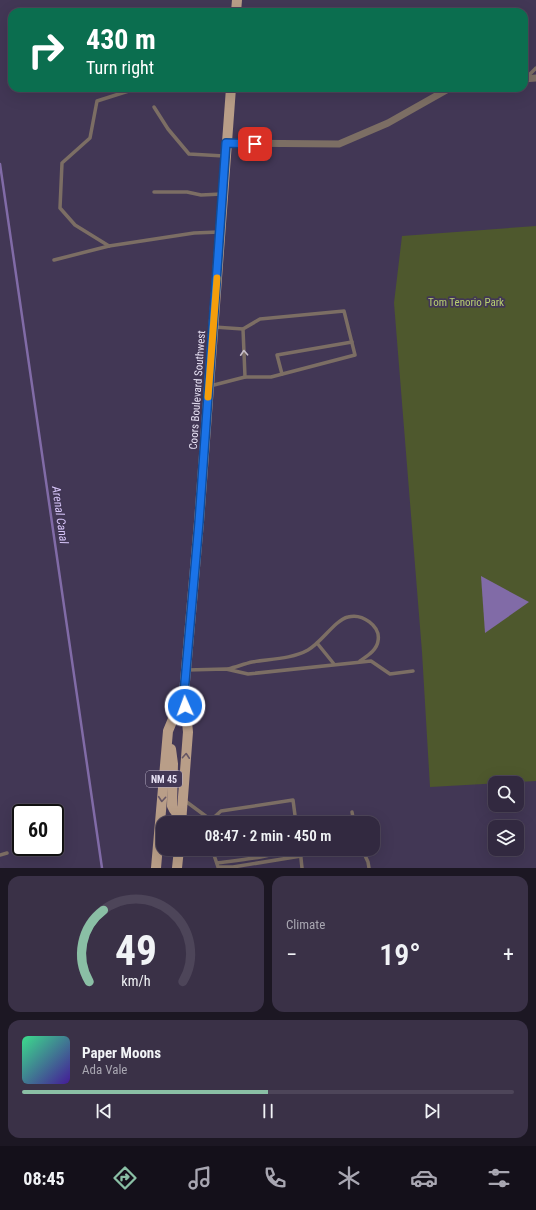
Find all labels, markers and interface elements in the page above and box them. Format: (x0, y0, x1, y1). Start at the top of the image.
text: 430 m (86, 23, 156, 56)
icon: right (20, 24, 72, 76)
text: Turn right (86, 57, 154, 78)
pin (238, 127, 272, 161)
icon: arrive (244, 133, 266, 155)
park label: Tom Tenorio Park (428, 296, 504, 309)
street label: Coors Boulevard Southwest (187, 330, 208, 450)
one-way arrow (240, 350, 249, 356)
water label: Arenal Canal (49, 484, 71, 545)
position arrow (164, 685, 206, 727)
one-way arrow (181, 753, 190, 759)
road number: NM 45 (146, 771, 182, 787)
map controls (488, 776, 524, 856)
button: search (488, 776, 524, 812)
one-way arrow (158, 796, 167, 802)
speed limit sign: 60 (12, 804, 64, 856)
button: layers (488, 820, 524, 856)
text: 08:47 · 2 min · 450 m (205, 827, 331, 845)
text: Climate (286, 917, 325, 932)
text: 49 (115, 926, 157, 975)
text: 19° (379, 937, 421, 972)
text: − (286, 942, 297, 967)
text: + (503, 942, 514, 967)
text: km/h (121, 973, 151, 989)
text: Paper Moons (82, 1044, 161, 1062)
text: Ada Vale (82, 1062, 127, 1077)
icon: previous (93, 1100, 115, 1122)
icon: pause (257, 1100, 279, 1122)
icon: next (421, 1100, 443, 1122)
icon: directions (111, 1164, 139, 1192)
icon: music (186, 1164, 214, 1192)
icon: phone (261, 1164, 289, 1192)
icon: climate (335, 1164, 363, 1192)
icon: car (410, 1164, 438, 1192)
icon: filters (485, 1164, 513, 1192)
text: 08:45 (23, 1168, 65, 1189)

